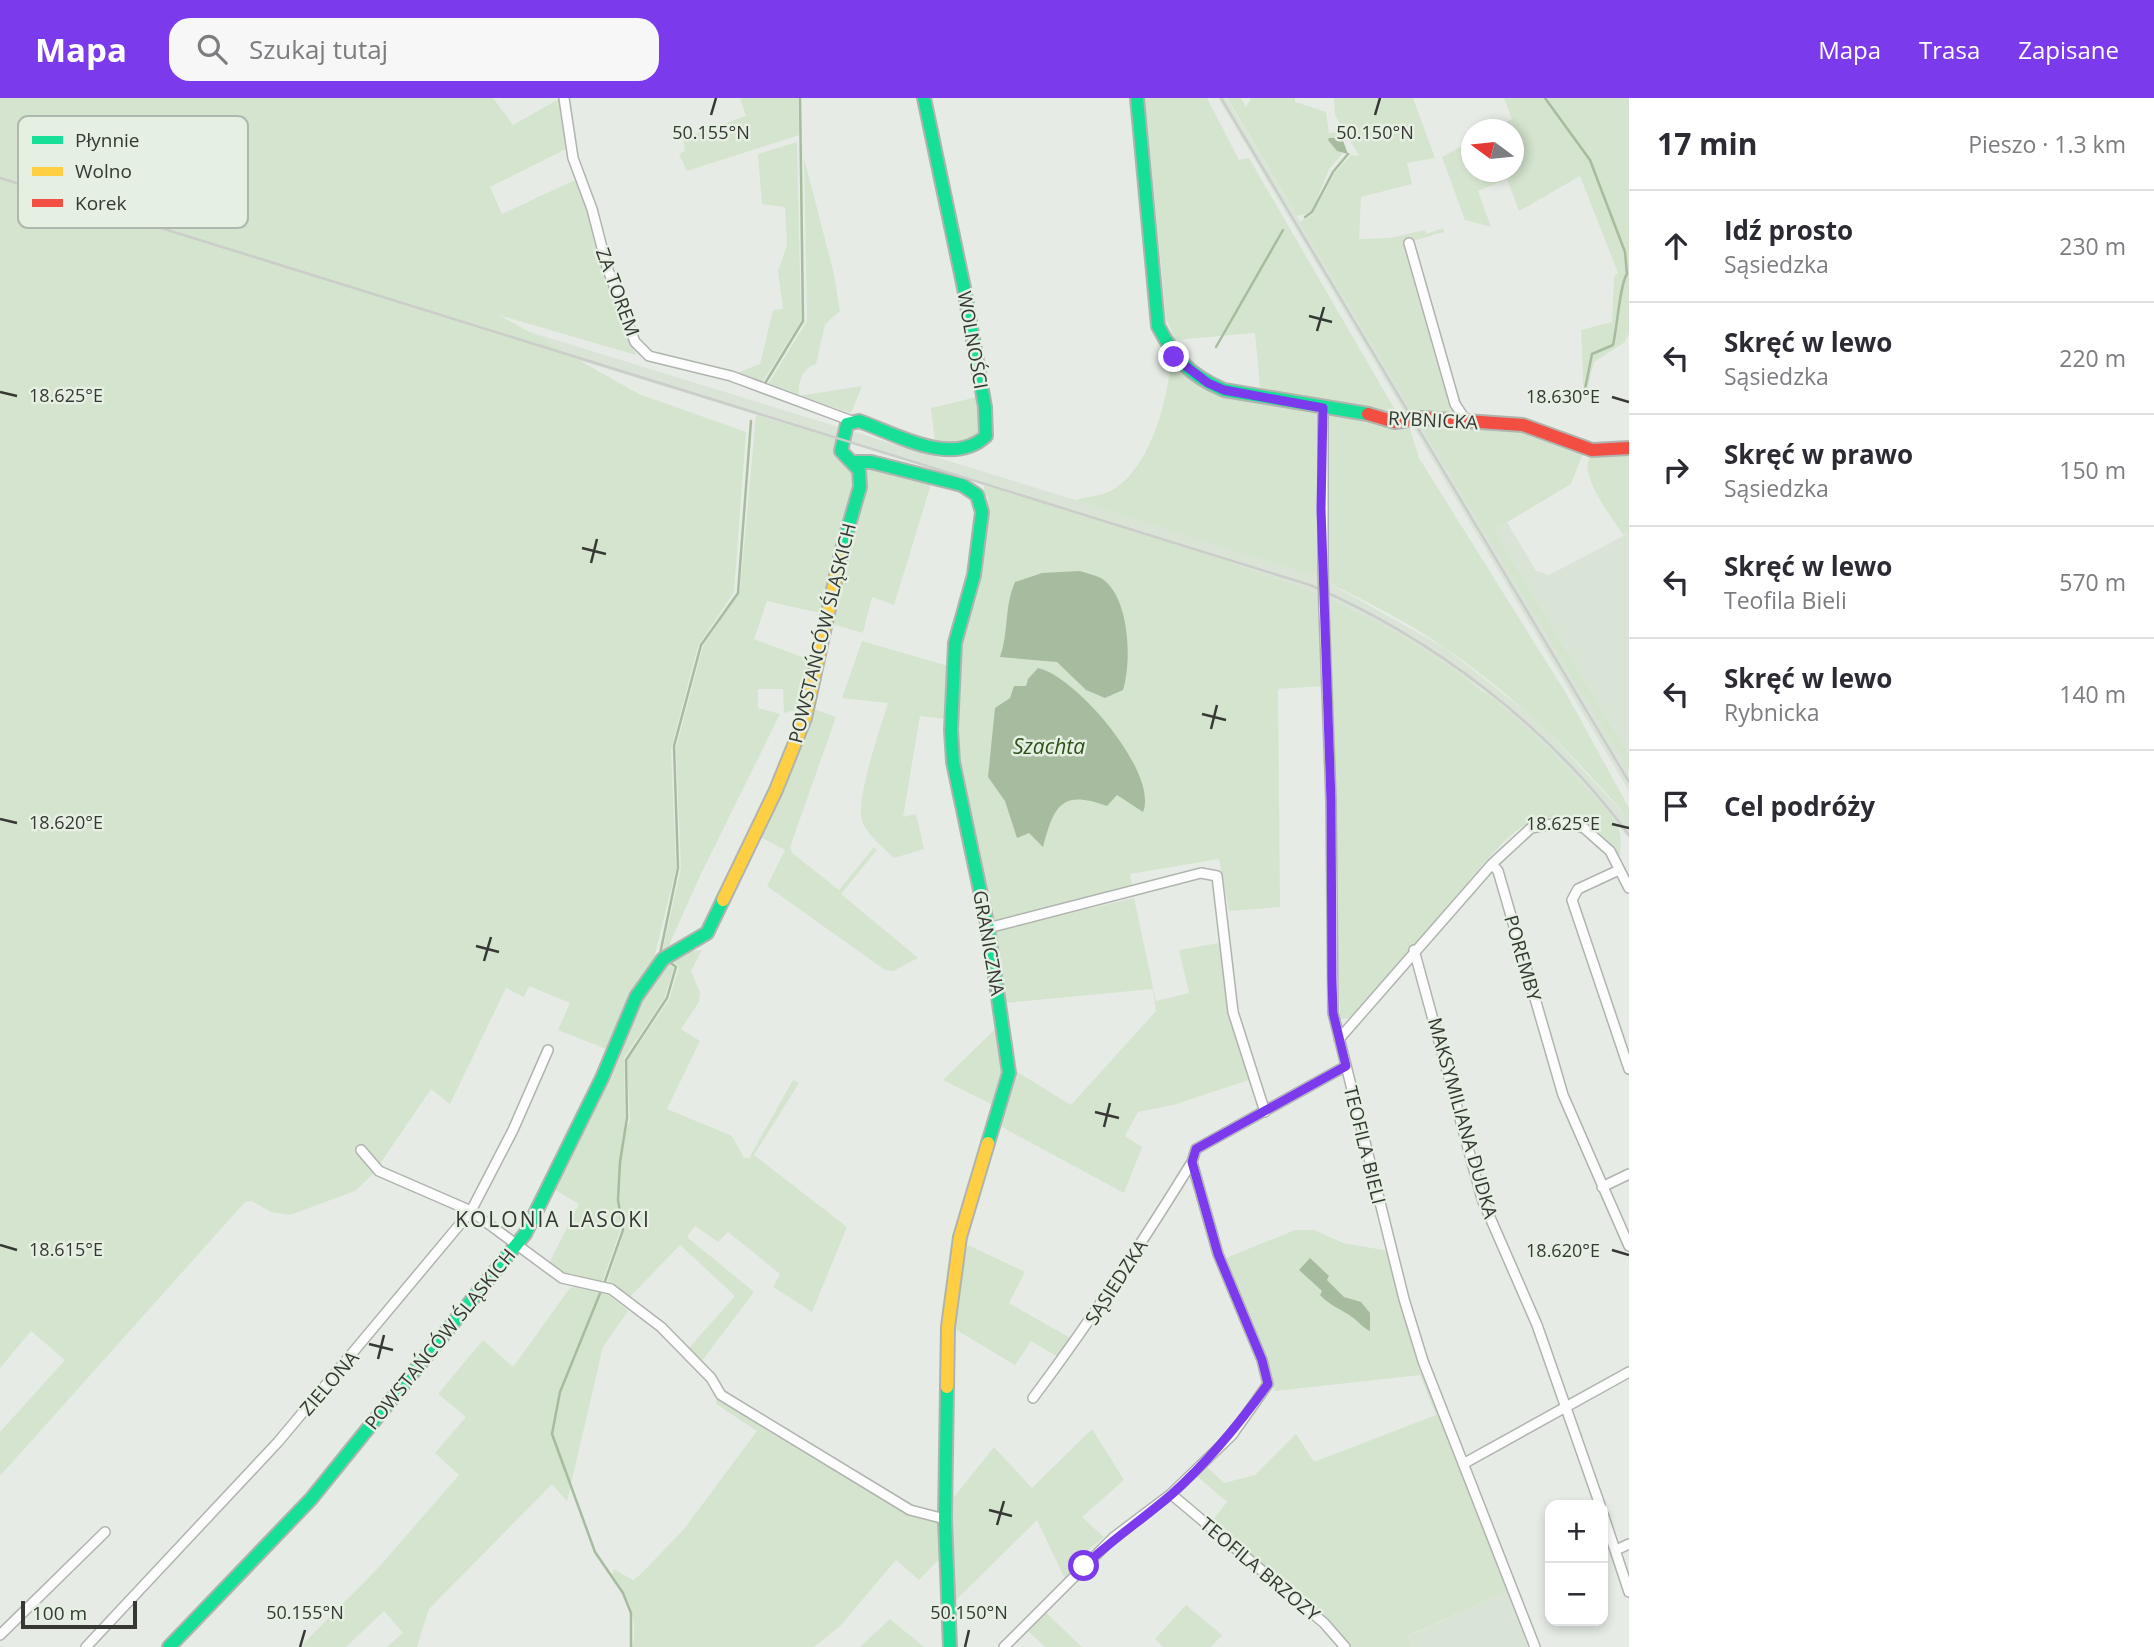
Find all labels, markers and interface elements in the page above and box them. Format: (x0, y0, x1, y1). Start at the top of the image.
search box (169, 18, 659, 81)
text: Mapa (35, 27, 127, 72)
icon: search (193, 30, 231, 68)
text: Szukaj tutaj (249, 31, 388, 67)
text: Mapa (1818, 33, 1881, 66)
text: Trasa (1919, 33, 1980, 66)
text: Zapisane (2018, 33, 2119, 66)
legend (18, 116, 248, 228)
north arrow (1461, 119, 1524, 182)
text: 50.155°N (672, 120, 750, 144)
text: 50.150°N (1336, 120, 1414, 144)
text: 17 min (1657, 123, 1757, 164)
text: Płynnie (75, 127, 140, 153)
text: Pieszo · 1.3 km (1968, 128, 2126, 160)
text: Wolno (75, 158, 132, 184)
text: Korek (75, 190, 126, 216)
text: Idź prosto (1724, 212, 1853, 248)
icon: ahead (1657, 227, 1695, 265)
text: 230 m (2059, 230, 2126, 262)
street label: ZA TOREM (590, 244, 646, 340)
text: Sąsiedzka (1724, 248, 1829, 280)
street label: WOLNOŚCI (952, 289, 994, 391)
text: Skręć w lewo (1724, 324, 1892, 360)
icon: left (1657, 339, 1695, 377)
route end (1158, 341, 1189, 372)
text: 220 m (2059, 342, 2126, 374)
text: Sąsiedzka (1724, 360, 1829, 392)
text: 18.625°E (29, 383, 103, 407)
text: 18.630°E (1526, 384, 1600, 408)
street label: RYBNICKA (1387, 405, 1479, 435)
text: Skręć w prawo (1724, 436, 1913, 472)
icon: right (1657, 451, 1695, 489)
text: 150 m (2059, 454, 2126, 486)
text: Sąsiedzka (1724, 472, 1829, 504)
street label: POWSTAŃCÓW ŚLĄSKICH (782, 520, 862, 746)
text: Skręć w lewo (1724, 548, 1892, 584)
icon: left (1657, 563, 1695, 601)
text: 570 m (2059, 566, 2126, 598)
text: Teofila Bieli (1724, 584, 1847, 616)
text: Skręć w lewo (1724, 660, 1892, 696)
icon: left (1657, 675, 1695, 713)
text: 140 m (2059, 678, 2126, 710)
text: Rybnicka (1724, 696, 1820, 728)
water label: Szachta (1013, 732, 1085, 760)
icon: arrive (1657, 787, 1695, 825)
text: Cel podróży (1724, 788, 1875, 824)
text: 18.620°E (29, 810, 103, 834)
text: 18.625°E (1526, 811, 1600, 835)
street label: GRANICZNA (967, 888, 1011, 998)
street label: POREMBY (1498, 912, 1548, 1004)
street label: MAKSYMILIANA DUDKA (1422, 1015, 1504, 1221)
street label: TEOFILA BIELI (1338, 1083, 1392, 1207)
district label: KOLONIA LASOKI (455, 1205, 651, 1233)
street label: SĄSIEDZKA (1079, 1234, 1153, 1330)
text: 18.615°E (29, 1237, 103, 1261)
text: 18.620°E (1526, 1238, 1600, 1262)
street label: POWSTAŃCÓW ŚLĄSKICH (359, 1243, 521, 1435)
street label: ZIELONA (294, 1345, 364, 1421)
map controls (1545, 1500, 1608, 1626)
button: + (1545, 1500, 1608, 1563)
street label: TEOFILA BRZOZY (1195, 1511, 1326, 1627)
route start (1068, 1550, 1099, 1581)
button: − (1545, 1563, 1608, 1626)
scale bar (21, 1598, 136, 1630)
text: 100 m (32, 1600, 87, 1626)
text: 50.155°N (266, 1600, 344, 1624)
text: 50.150°N (930, 1600, 1008, 1624)

